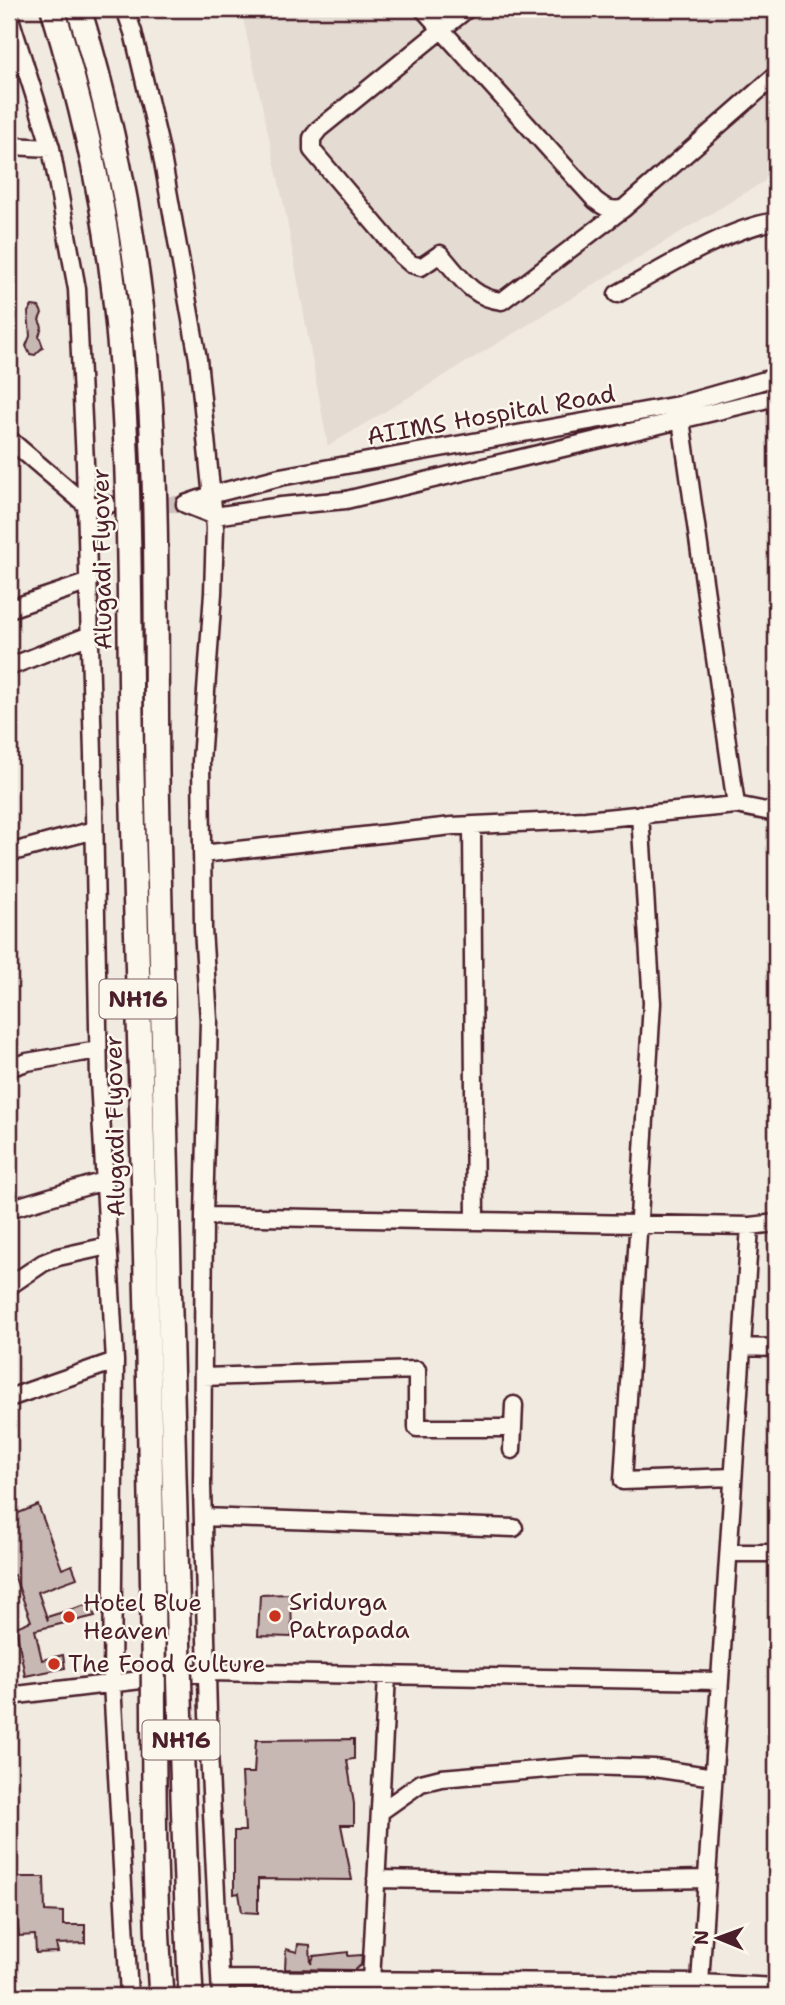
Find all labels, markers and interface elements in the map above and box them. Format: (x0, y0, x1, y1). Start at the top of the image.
street label: AIIMS Hospital Road (364, 377, 618, 453)
street label: Alugadi Flyover (84, 468, 120, 650)
road number: NH16 (100, 980, 176, 1018)
street label: Alugadi Flyover (97, 1035, 133, 1217)
place label: Sridurga Patrapada (289, 1586, 410, 1646)
place label: Hotel Blue Heaven (83, 1587, 202, 1647)
marker: Sridurga Patrapada (267, 1608, 283, 1624)
marker: Hotel Blue Heaven (61, 1609, 77, 1625)
place label: The Food Culture (68, 1648, 266, 1680)
marker: The Food Culture (46, 1656, 62, 1672)
road number: NH16 (142, 1721, 220, 1760)
north arrow (684, 1904, 754, 1974)
text: N (689, 1930, 714, 1945)

